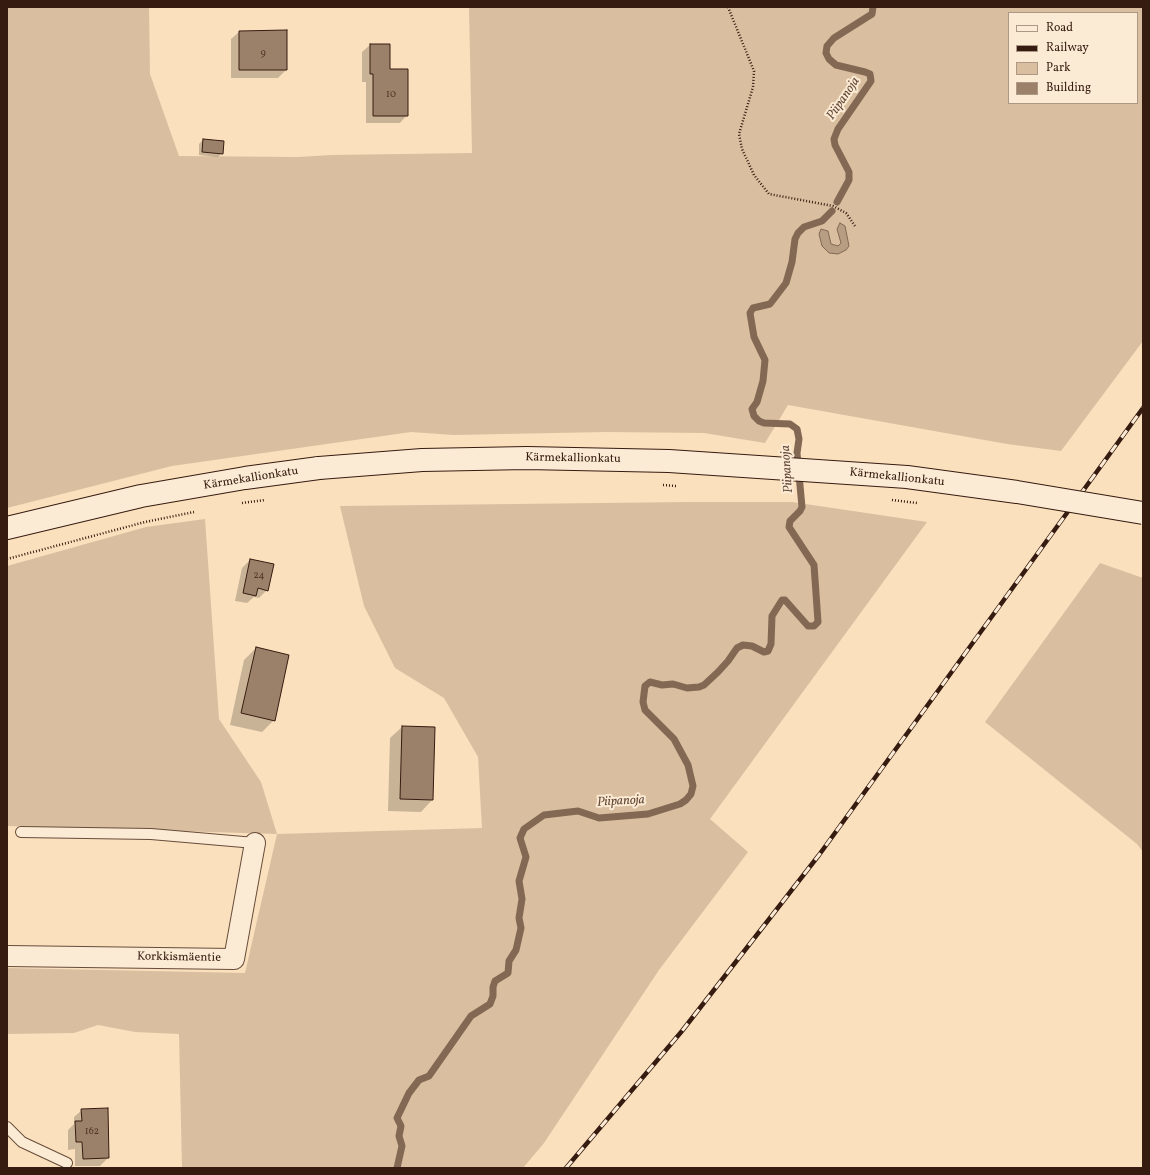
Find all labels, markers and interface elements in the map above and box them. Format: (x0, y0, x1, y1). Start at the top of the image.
legend (1008, 12, 1138, 104)
text: Road (1046, 20, 1073, 36)
text: Railway (1046, 40, 1089, 56)
house number: 9 (260, 48, 266, 60)
text: Park (1046, 60, 1071, 76)
water label: Piipanoja (824, 75, 864, 123)
text: Building (1046, 80, 1091, 96)
house number: 10 (386, 89, 396, 101)
water label: Piipanoja (779, 445, 797, 493)
street label: Kärmekallionkatu (525, 451, 621, 467)
street label: Kärmekallionkatu (203, 464, 299, 494)
street label: Kärmekallionkatu (849, 466, 945, 490)
house number: 24 (253, 570, 265, 582)
water label: Piipanoja (597, 793, 645, 811)
street label: Korkkismäentie (137, 950, 221, 966)
house number: 162 (85, 1126, 99, 1138)

